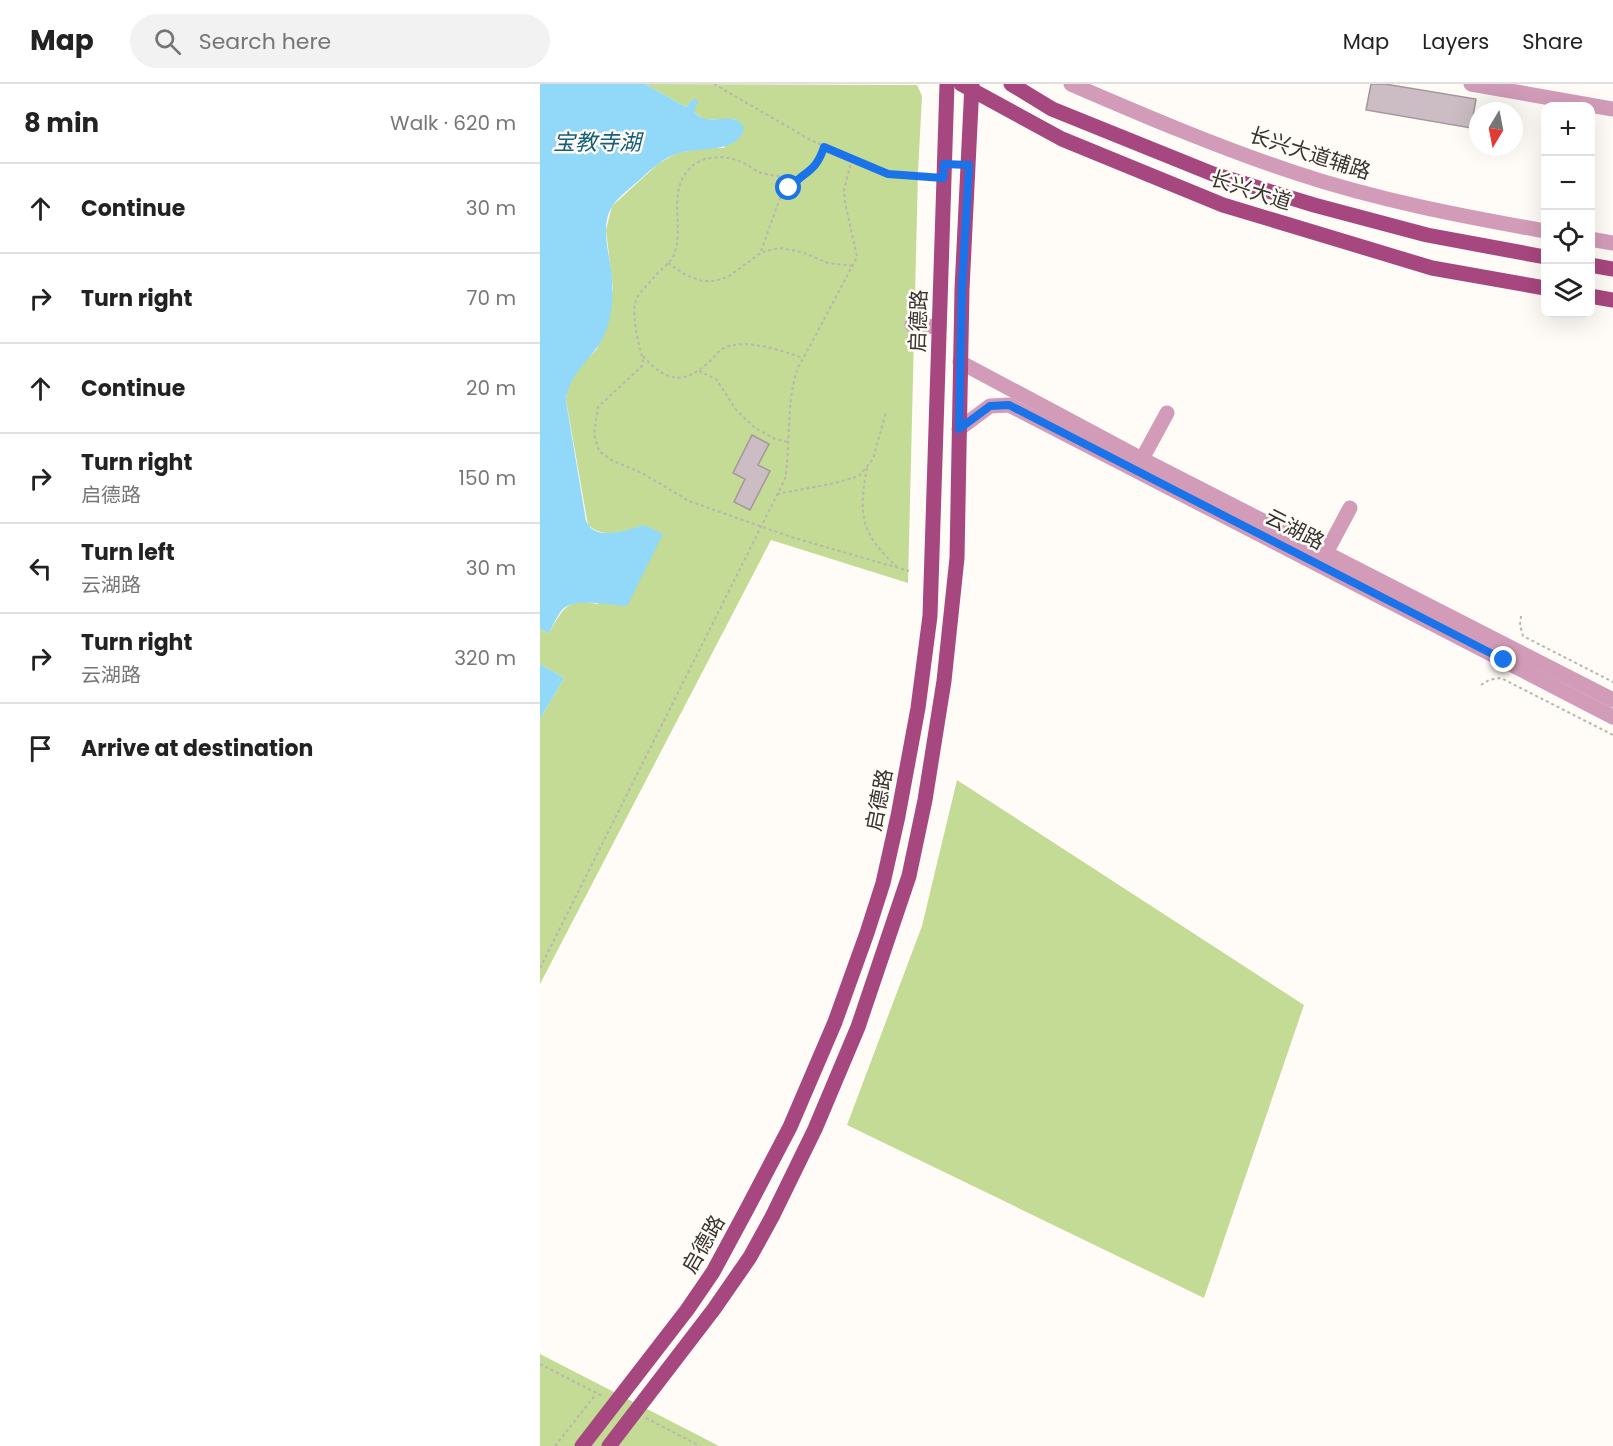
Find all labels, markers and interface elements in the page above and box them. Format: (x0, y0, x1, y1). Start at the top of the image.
search box (130, 14, 550, 68)
text: Map (30, 21, 94, 60)
icon: search (151, 25, 184, 58)
text: Search here (199, 26, 331, 57)
text: Map (1343, 27, 1389, 56)
text: Layers (1422, 27, 1489, 56)
text: Share (1522, 27, 1583, 56)
north arrow (1469, 102, 1523, 156)
map controls (1541, 102, 1595, 318)
button: + (1541, 102, 1595, 156)
text: 8 min (24, 105, 99, 141)
text: Walk · 620 m (390, 109, 516, 137)
street label: 长兴大道辅路 (1246, 120, 1374, 186)
water label: 宝教寺湖 (553, 127, 644, 158)
button: − (1541, 156, 1595, 210)
street label: 长兴大道 (1207, 163, 1295, 217)
route start (775, 174, 801, 200)
icon: ahead (24, 192, 57, 225)
text: Continue (81, 193, 185, 224)
text: 30 m (466, 194, 516, 222)
button: locate (1541, 210, 1595, 264)
button: layers (1541, 264, 1595, 318)
icon: right (24, 282, 57, 315)
text: Turn right (81, 283, 192, 314)
text: 70 m (467, 284, 516, 312)
street label: 启德路 (902, 289, 934, 353)
icon: ahead (24, 372, 57, 405)
text: Continue (81, 373, 185, 404)
text: 20 m (466, 374, 516, 402)
text: Turn right (81, 447, 192, 478)
icon: right (24, 462, 57, 495)
text: 150 m (459, 464, 516, 492)
text: 启德路 (81, 481, 141, 509)
street label: 云湖路 (1260, 502, 1330, 556)
text: Turn left (81, 537, 175, 568)
icon: left (24, 552, 57, 585)
text: 30 m (466, 554, 516, 582)
text: 云湖路 (81, 571, 141, 599)
text: Turn right (81, 627, 192, 658)
icon: right (24, 642, 57, 675)
text: 320 m (454, 644, 516, 672)
route end (1490, 646, 1516, 672)
text: 云湖路 (81, 661, 141, 689)
icon: arrive (24, 732, 57, 765)
text: Arrive at destination (81, 733, 313, 764)
street label: 启德路 (859, 766, 899, 834)
street label: 启德路 (675, 1209, 731, 1279)

